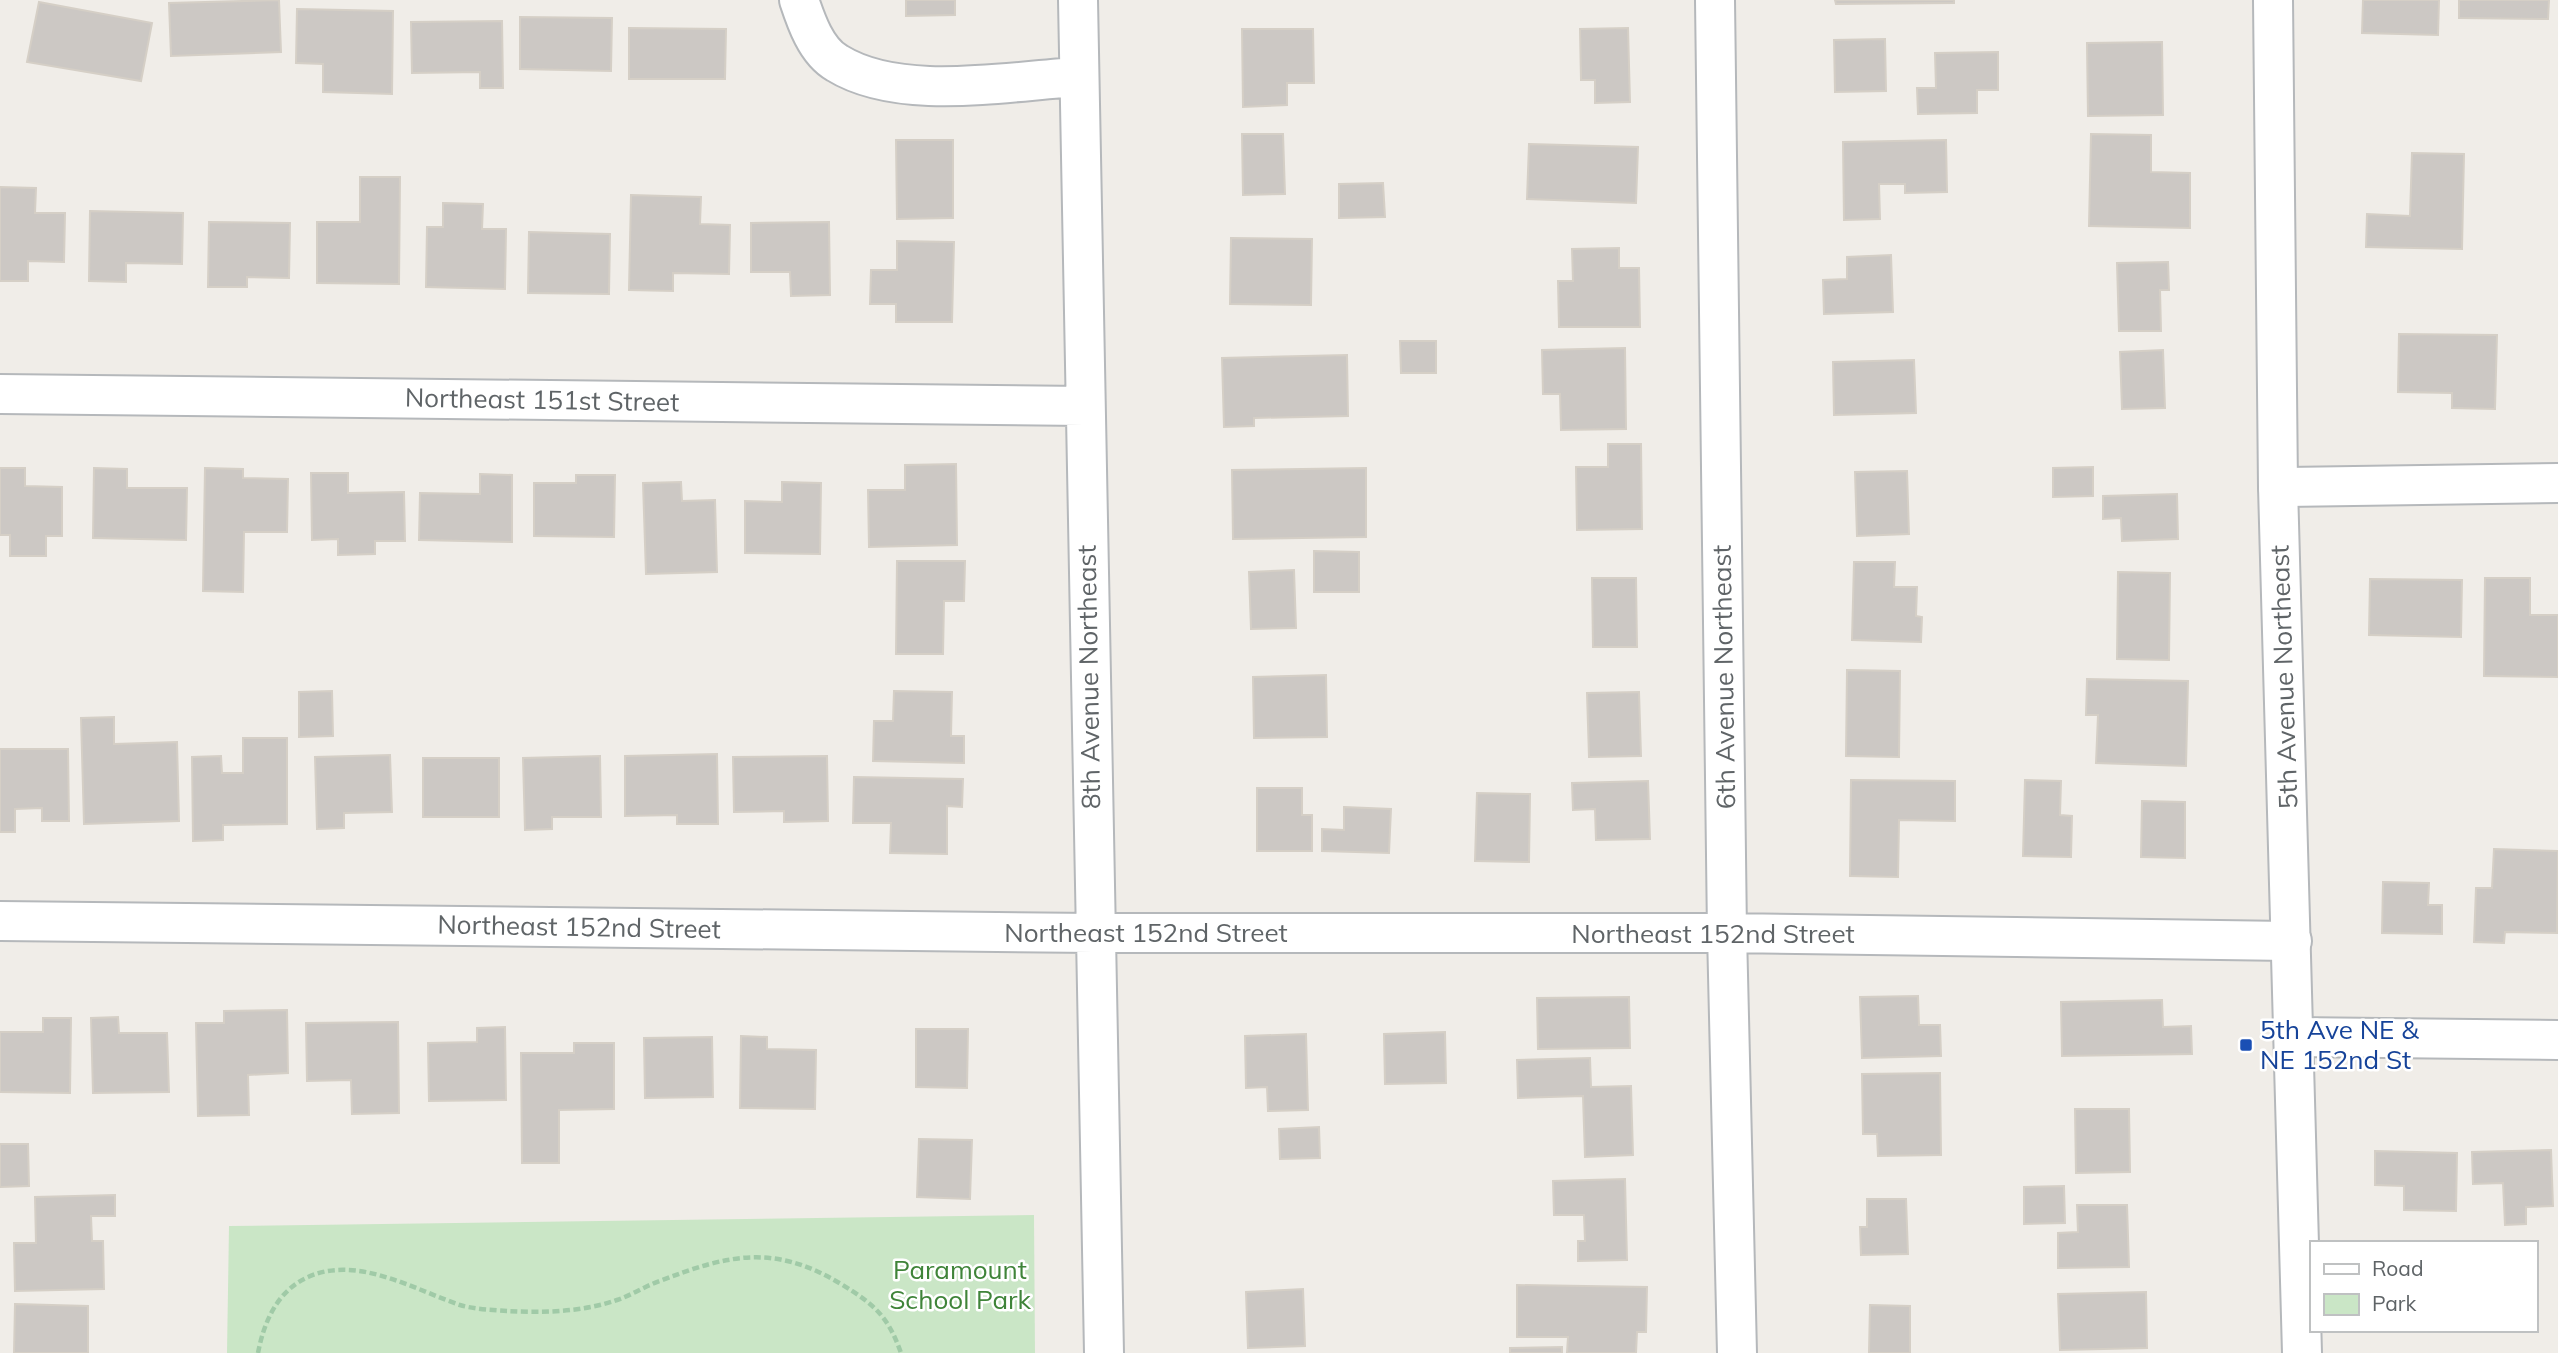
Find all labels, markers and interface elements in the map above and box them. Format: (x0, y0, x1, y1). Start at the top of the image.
street label: Northeast 151st Street (404, 381, 680, 418)
street label: 5th Avenue Northeast (2262, 544, 2305, 810)
street label: 8th Avenue Northeast (1070, 545, 1107, 809)
street label: 6th Avenue Northeast (1705, 545, 1742, 809)
street label: Northeast 152nd Street (437, 908, 721, 945)
street label: Northeast 152nd Street (1004, 916, 1288, 949)
street label: Northeast 152nd Street (1571, 917, 1855, 950)
place label: 5th Ave NE & NE 152nd St (2260, 1013, 2419, 1076)
marker: 5th Ave NE & NE 152nd St (2238, 1037, 2254, 1053)
legend (2310, 1241, 2537, 1332)
park label: Paramount School Park (889, 1253, 1031, 1316)
text: Road (2372, 1255, 2423, 1281)
text: Park (2372, 1290, 2416, 1316)

